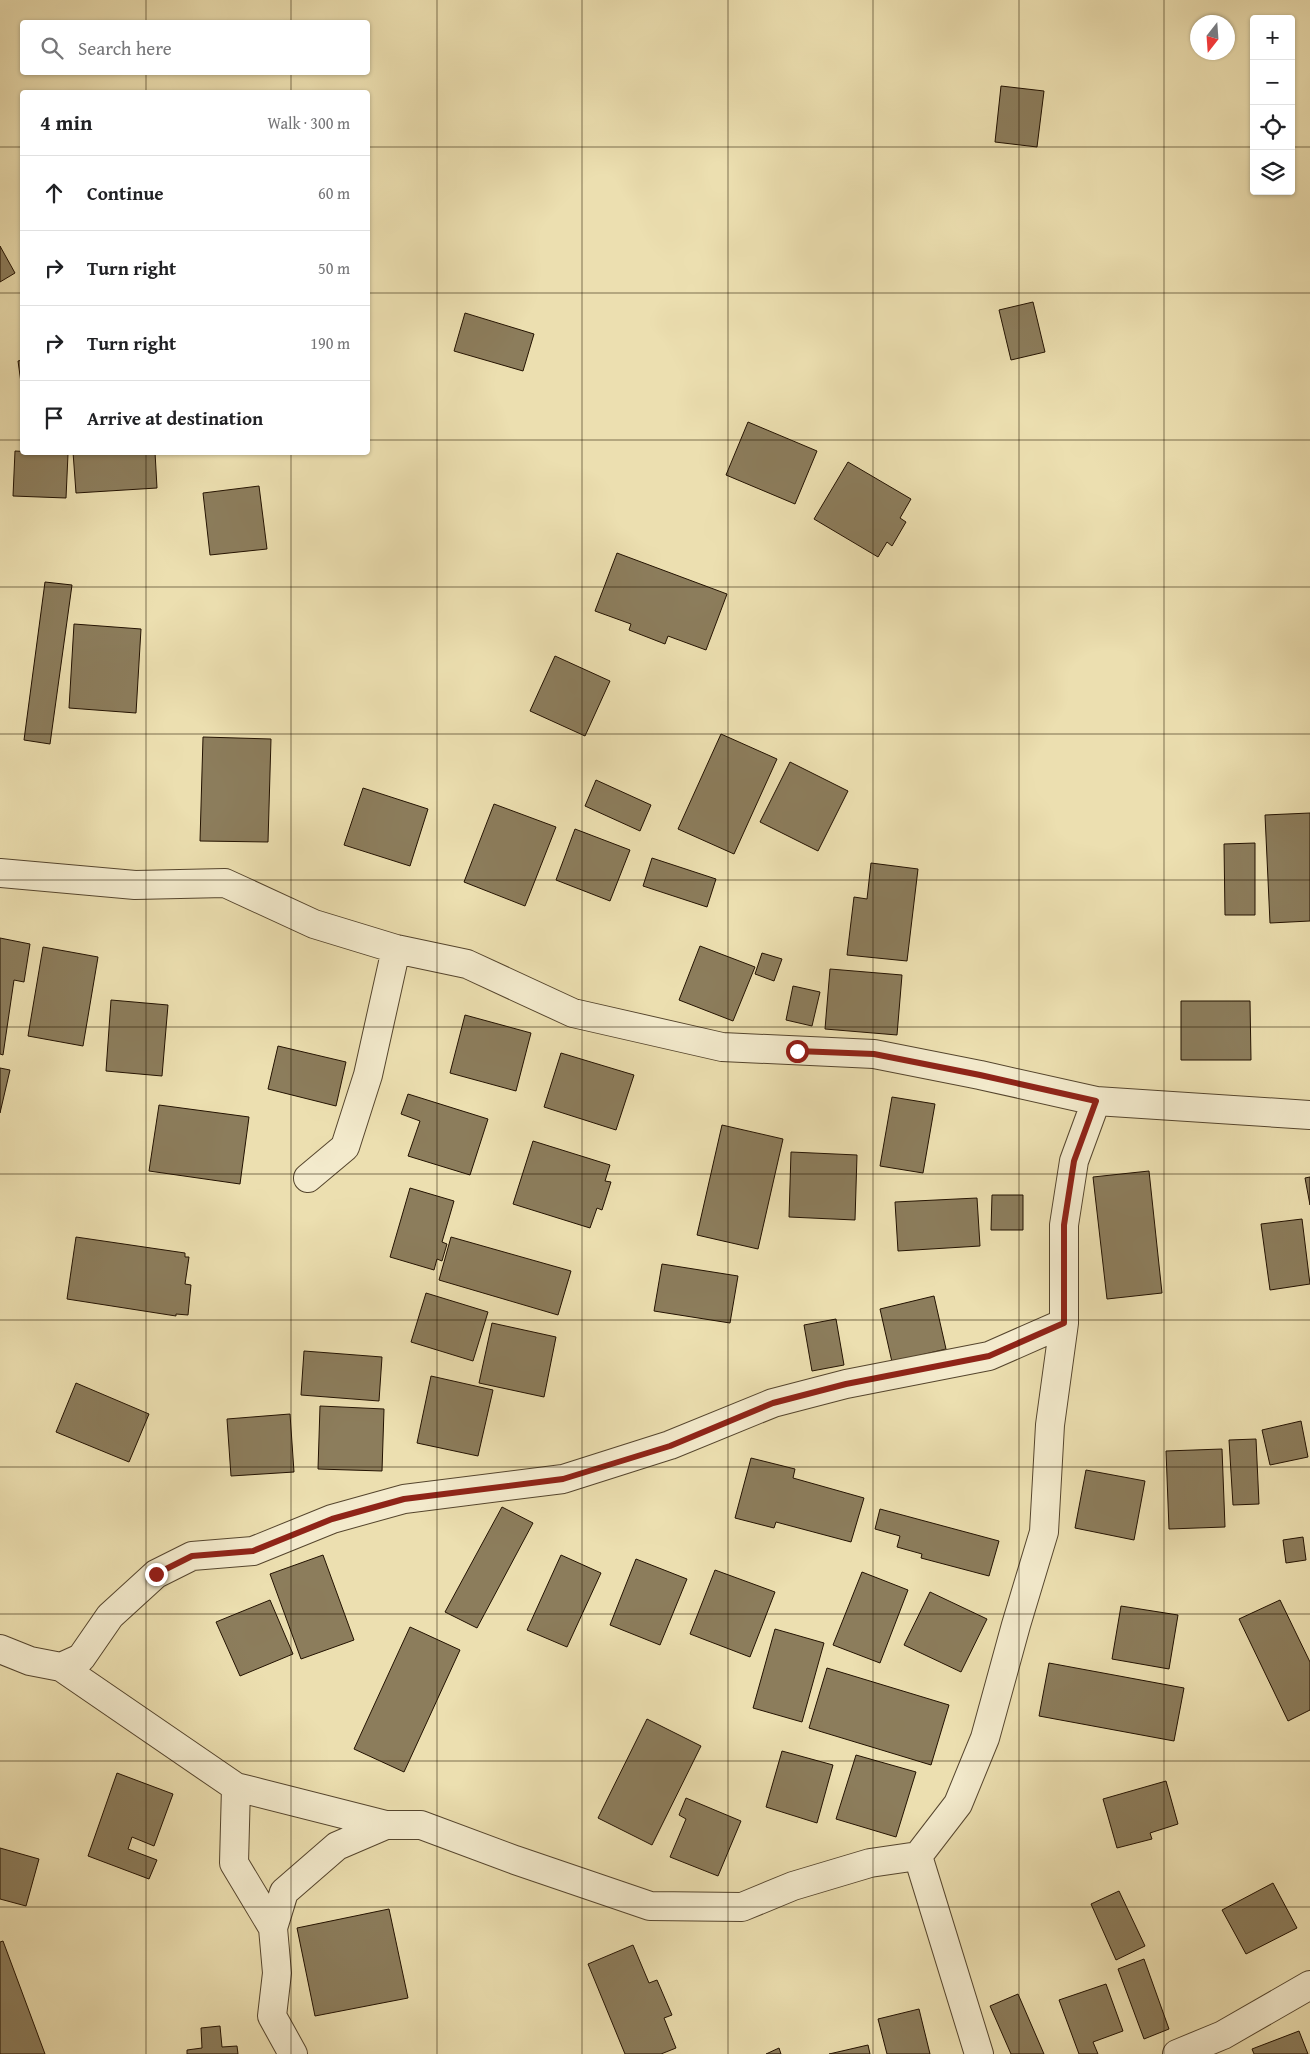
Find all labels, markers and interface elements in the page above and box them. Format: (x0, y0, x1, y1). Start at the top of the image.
north arrow (1190, 15, 1235, 60)
map controls (1250, 15, 1295, 195)
button: + (1250, 15, 1295, 60)
search box (20, 20, 370, 75)
icon: search (38, 34, 66, 62)
text: Search here (78, 34, 172, 62)
button: − (1250, 60, 1295, 105)
button: locate (1250, 105, 1295, 150)
text: 4 min (40, 107, 92, 138)
text: Walk · 300 m (267, 111, 350, 135)
button: layers (1250, 150, 1295, 195)
icon: ahead (40, 179, 68, 207)
text: Continue (87, 179, 164, 207)
text: 60 m (318, 181, 350, 205)
icon: right (40, 254, 68, 282)
text: Turn right (87, 254, 176, 282)
text: 50 m (318, 256, 350, 280)
icon: right (40, 329, 68, 357)
text: Turn right (87, 329, 176, 357)
text: 190 m (310, 331, 350, 355)
icon: arrive (40, 404, 68, 432)
text: Arrive at destination (87, 404, 263, 432)
route start (786, 1040, 809, 1063)
route end (145, 1563, 168, 1586)

